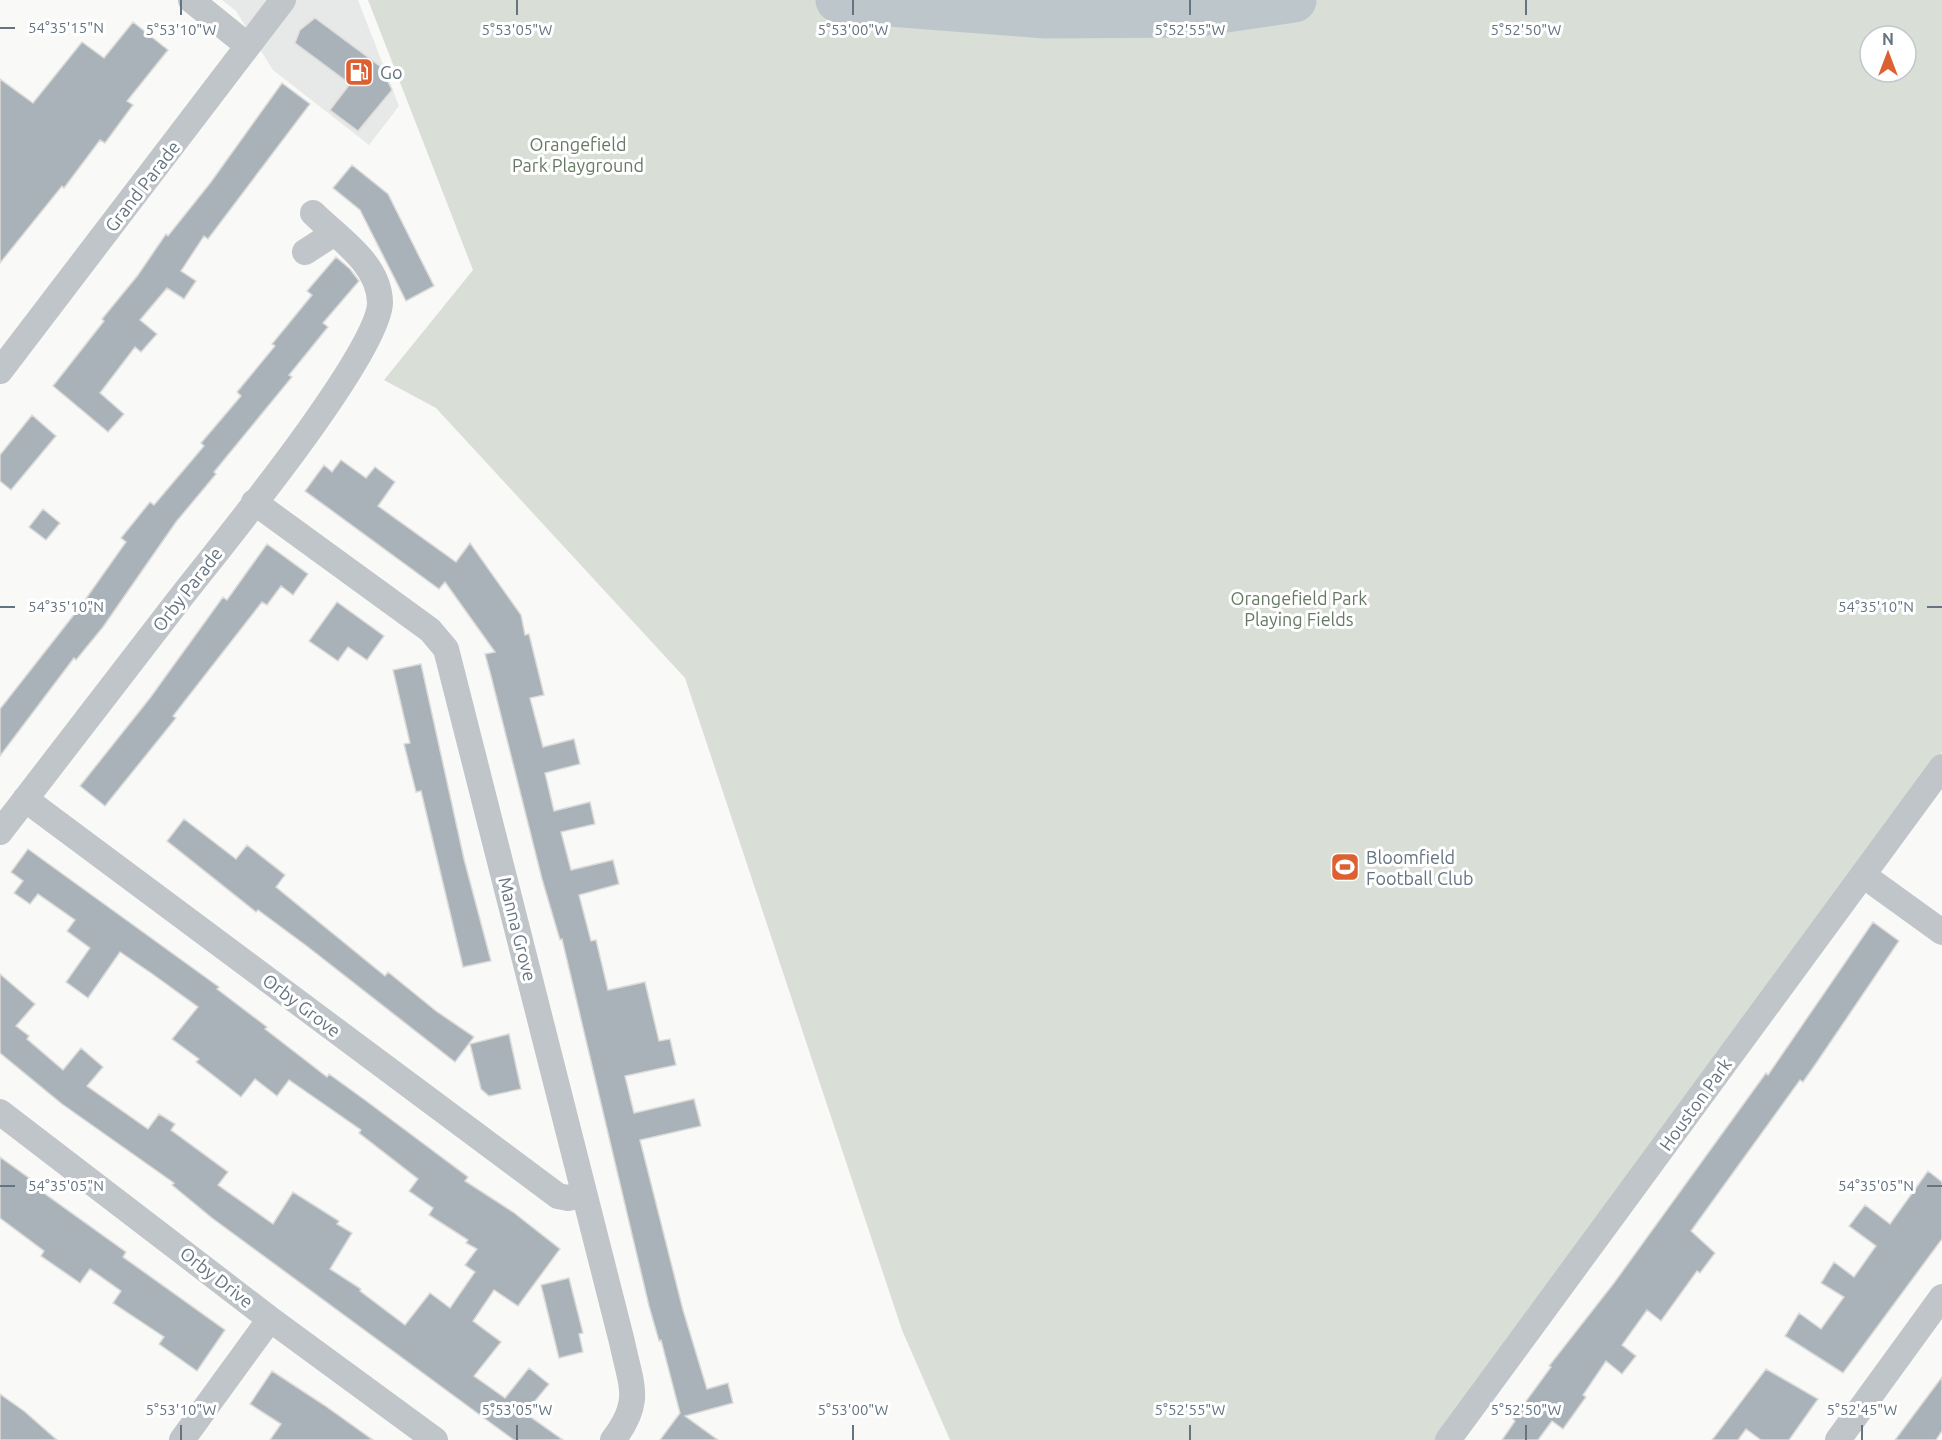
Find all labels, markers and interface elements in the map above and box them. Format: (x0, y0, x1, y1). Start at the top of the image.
text: 54°35'15"N (28, 19, 104, 36)
text: 5°53'10"W (146, 21, 217, 38)
text: 5°53'05"W (482, 21, 553, 38)
text: 5°53'00"W (818, 21, 889, 38)
text: 5°52'55"W (1155, 21, 1226, 38)
text: 5°52'50"W (1491, 21, 1562, 38)
north arrow (1858, 24, 1918, 84)
text: N (1882, 30, 1894, 48)
fuel station icon: Go (343, 56, 375, 88)
place label: Go (380, 62, 402, 82)
park label: Orangefield Park Playground (512, 134, 644, 175)
street label: Grand Parade (100, 137, 184, 235)
street label: Orby Parade (148, 543, 226, 635)
park label: Orangefield Park Playing Fields (1231, 588, 1367, 629)
text: 54°35'10"N (28, 598, 104, 615)
text: 54°35'10"N (1838, 598, 1914, 615)
place label: Bloomfield Football Club (1366, 847, 1473, 888)
sports icon: Bloomfield Football Club (1329, 851, 1361, 883)
street label: Manna Grove (495, 875, 541, 983)
street label: Orby Grove (259, 969, 345, 1041)
street label: Houston Park (1655, 1054, 1735, 1154)
text: 54°35'05"N (28, 1177, 104, 1194)
text: 54°35'05"N (1838, 1177, 1914, 1194)
street label: Orby Drive (177, 1242, 257, 1312)
text: 5°53'10"W (146, 1401, 217, 1418)
text: 5°53'05"W (482, 1401, 553, 1418)
text: 5°53'00"W (818, 1401, 889, 1418)
text: 5°52'55"W (1155, 1401, 1226, 1418)
text: 5°52'50"W (1491, 1401, 1562, 1418)
text: 5°52'45"W (1827, 1401, 1898, 1418)

